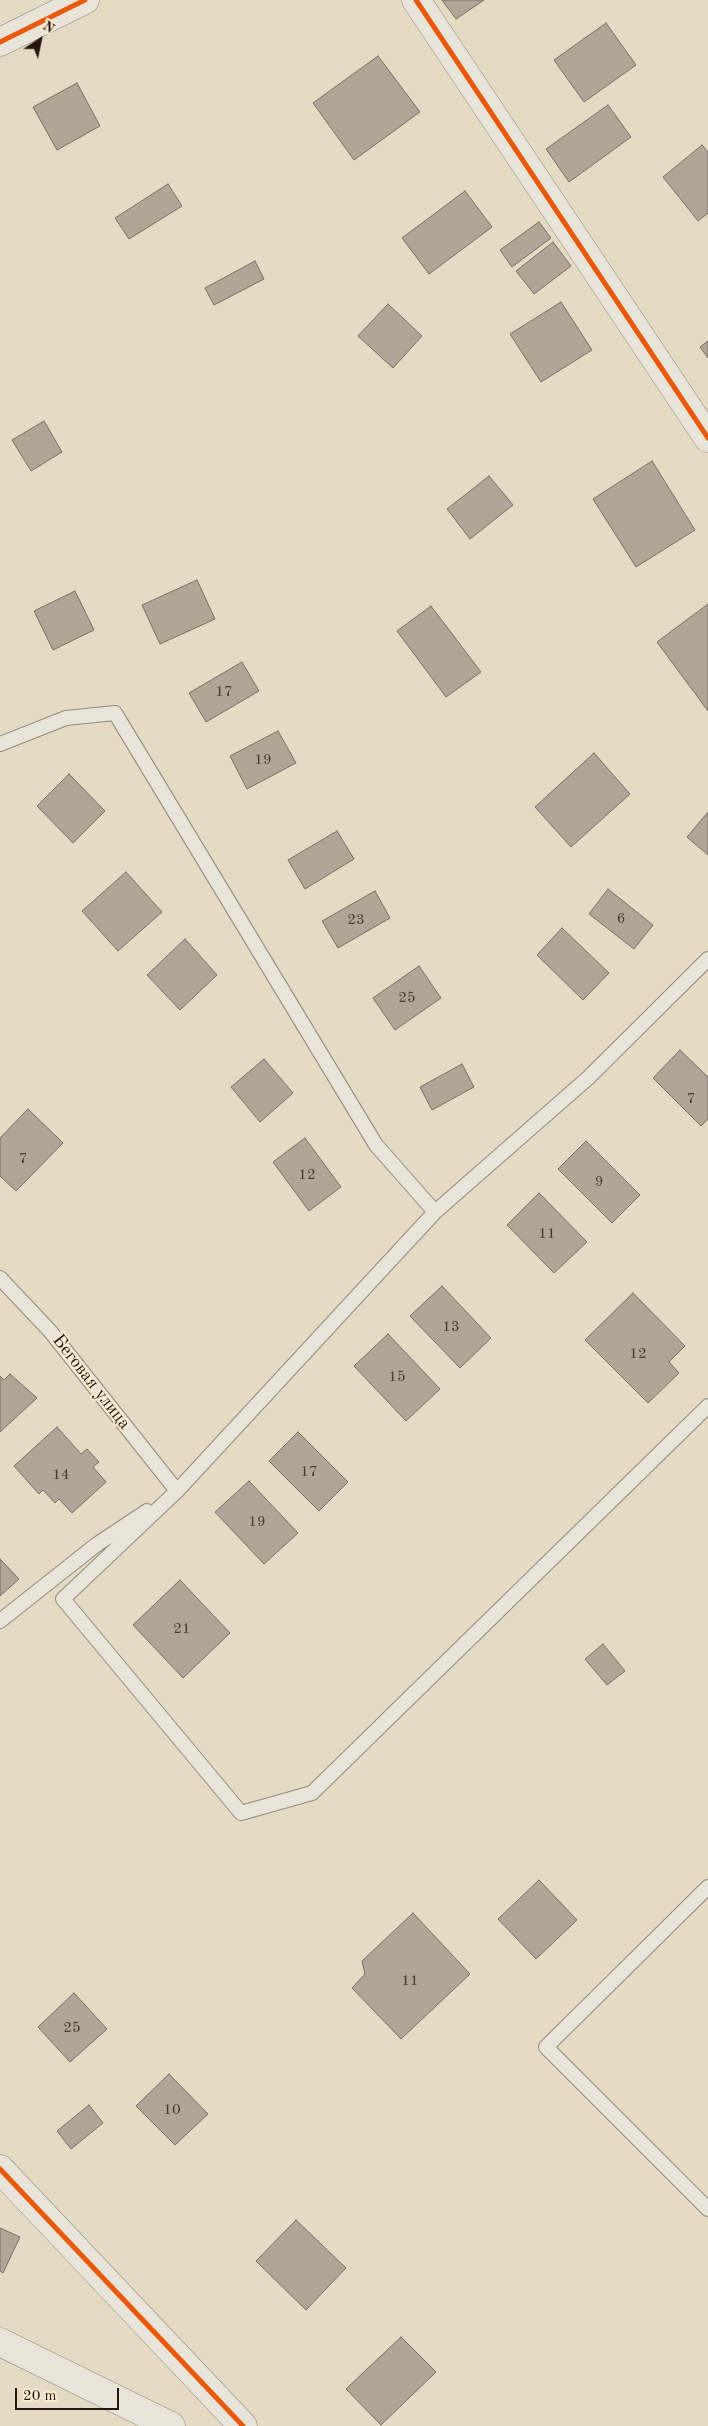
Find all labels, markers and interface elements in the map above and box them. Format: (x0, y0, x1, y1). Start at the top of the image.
north arrow (15, 15, 65, 65)
text: N (40, 19, 57, 36)
house number: 17 (215, 683, 233, 701)
house number: 19 (254, 751, 272, 769)
house number: 6 (617, 910, 625, 928)
house number: 23 (347, 911, 365, 929)
house number: 25 (398, 989, 416, 1007)
house number: 7 (687, 1090, 695, 1108)
house number: 7 (19, 1150, 27, 1168)
house number: 12 (298, 1166, 316, 1184)
house number: 9 (595, 1173, 603, 1191)
house number: 11 (538, 1225, 556, 1243)
house number: 13 (442, 1318, 460, 1336)
street label: Беговая улица (47, 1330, 135, 1434)
house number: 12 (629, 1345, 647, 1363)
house number: 15 (388, 1368, 406, 1386)
house number: 17 (300, 1463, 318, 1481)
house number: 14 (52, 1466, 70, 1484)
house number: 19 (248, 1513, 266, 1531)
house number: 21 (173, 1620, 191, 1638)
house number: 11 (401, 1972, 419, 1990)
house number: 25 (63, 2019, 81, 2037)
house number: 10 (163, 2101, 181, 2119)
scale bar (18, 2378, 121, 2410)
text: 20 m (23, 2389, 57, 2404)

